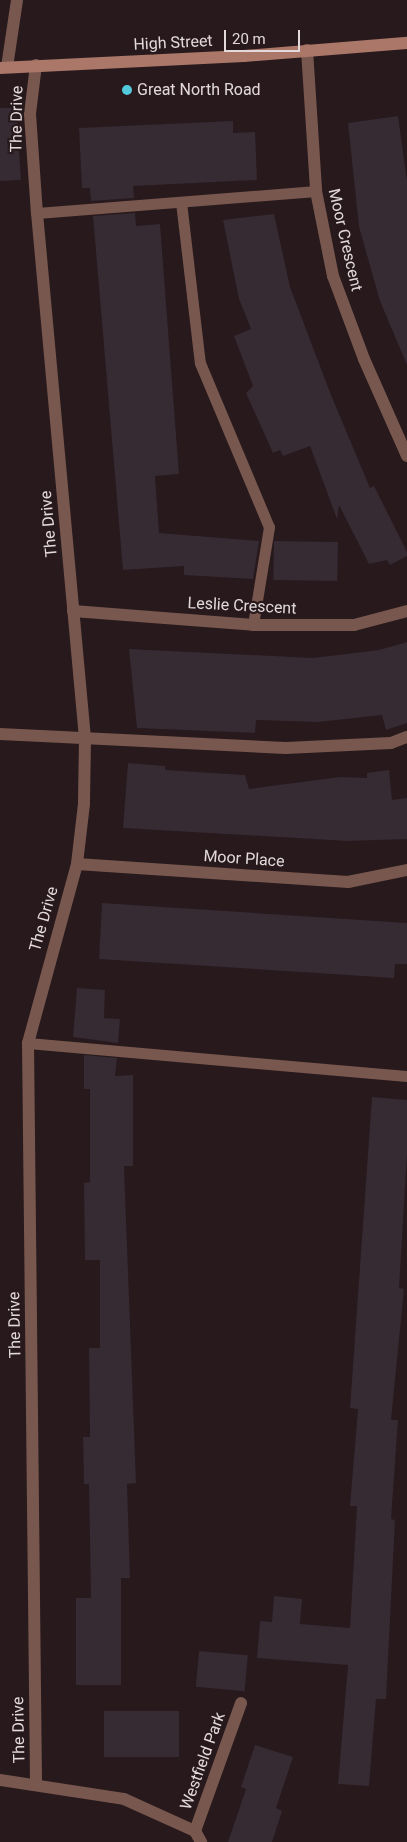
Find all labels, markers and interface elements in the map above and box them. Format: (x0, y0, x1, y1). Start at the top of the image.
scale bar (227, 20, 303, 52)
text: 20 m (232, 30, 266, 48)
street label: High Street (133, 31, 213, 55)
place label: Great North Road (137, 80, 261, 100)
marker: Great North Road (121, 84, 133, 96)
street label: The Drive (7, 85, 27, 153)
street label: Moor Crescent (324, 187, 366, 293)
street label: The Drive (37, 490, 61, 558)
street label: Leslie Crescent (187, 594, 297, 618)
street label: Moor Place (203, 847, 285, 871)
street label: The Drive (26, 884, 62, 954)
street label: The Drive (5, 1291, 25, 1359)
street label: The Drive (9, 1696, 29, 1764)
street label: Westfield Park (176, 1710, 230, 1812)

